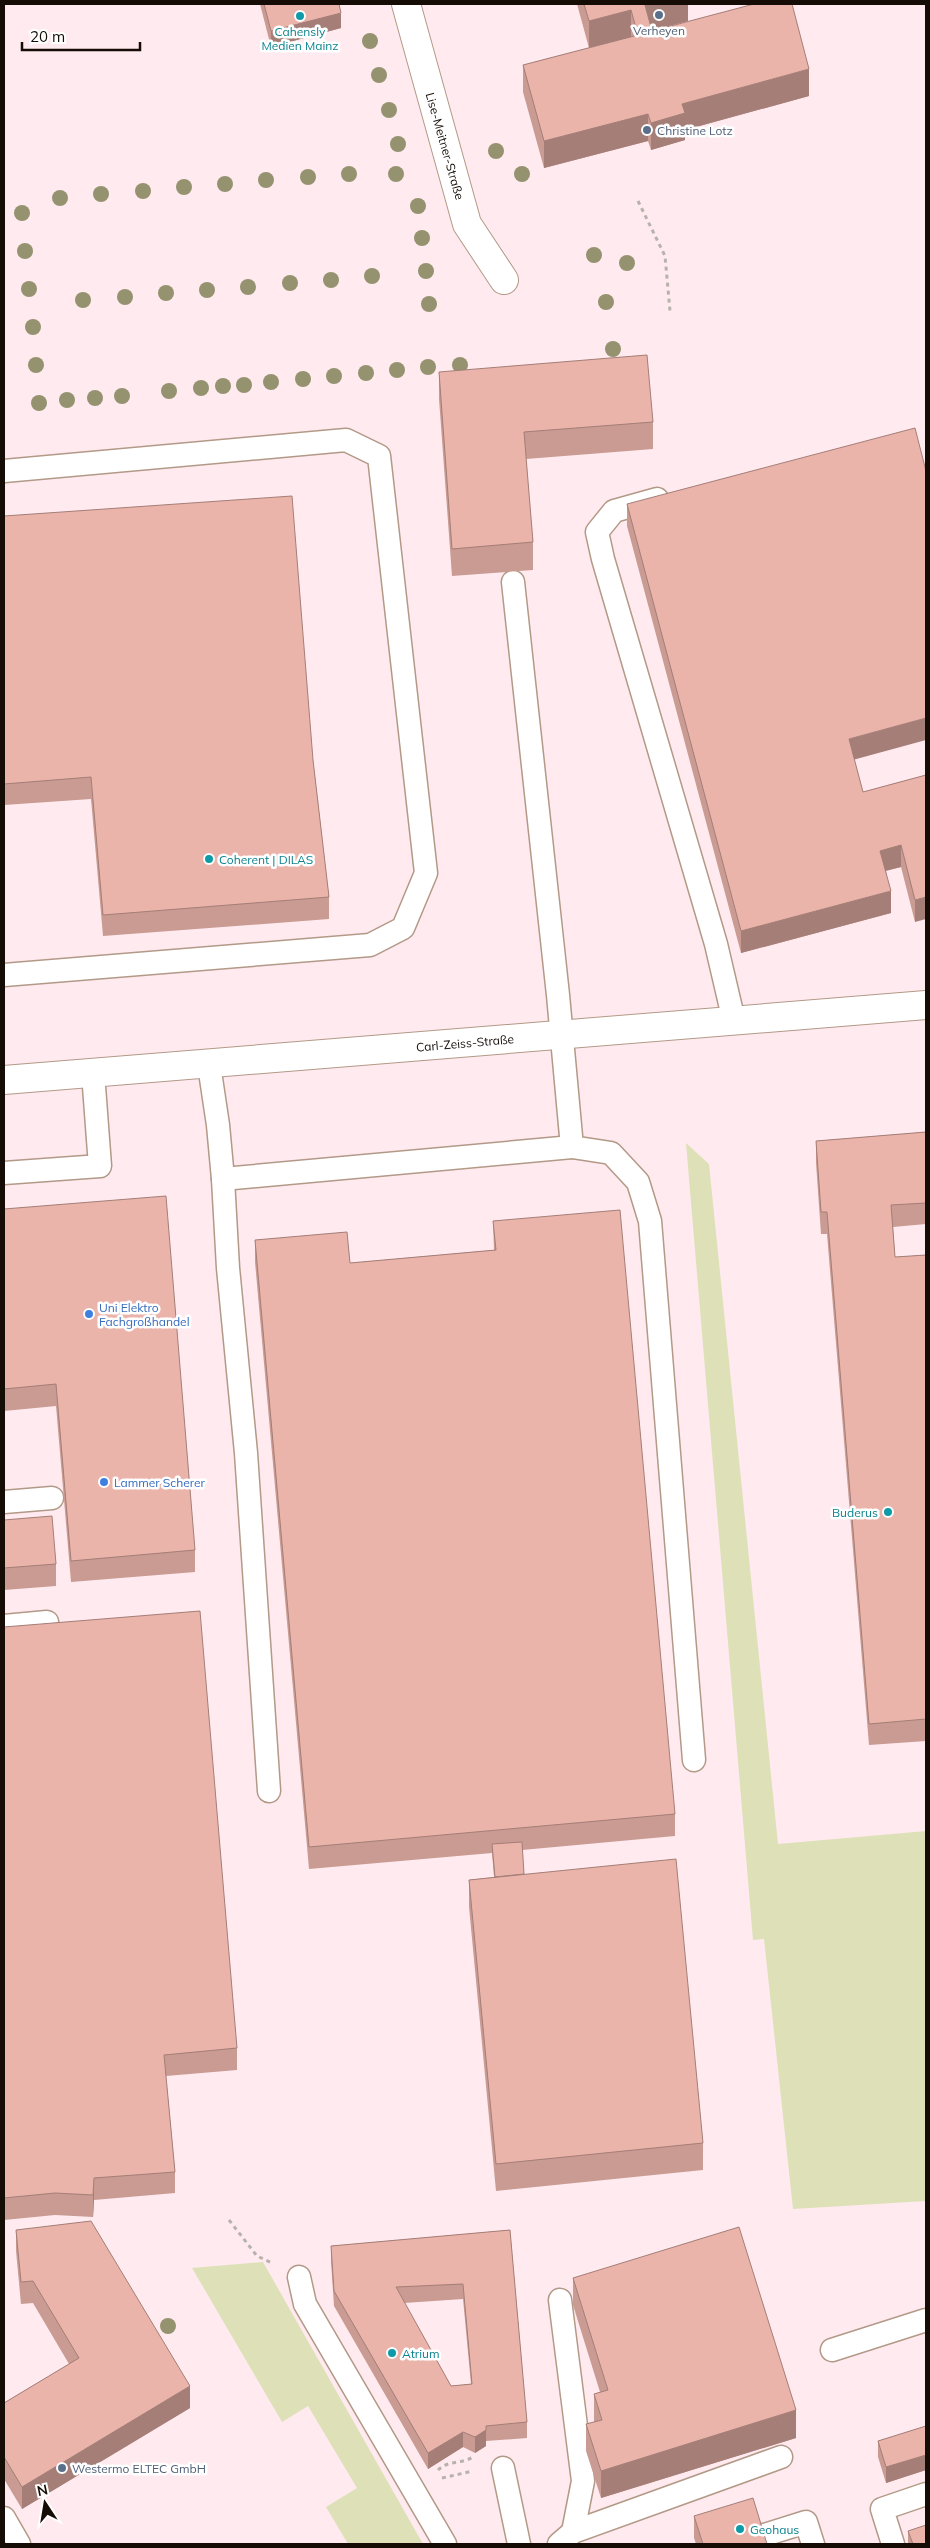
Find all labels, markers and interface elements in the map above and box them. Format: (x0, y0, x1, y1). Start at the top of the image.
marker: Verheyen (653, 9, 665, 21)
marker: Cahensly Medien Mainz (294, 10, 306, 22)
scale bar (22, 20, 140, 52)
place label: Verheyen (633, 23, 685, 38)
place label: Cahensly Medien Mainz (261, 24, 339, 53)
text: 20 m (30, 27, 65, 46)
street label: Lise-Meitner-Straße (423, 91, 467, 201)
place label: Christine Lotz (657, 123, 733, 138)
marker: Christine Lotz (641, 124, 653, 136)
place label: Coherent | DILAS (219, 852, 313, 867)
marker: Coherent | DILAS (203, 853, 215, 865)
street label: Carl-Zeiss-Straße (416, 1031, 514, 1055)
place label: Uni Elektro Fachgroßhandel (99, 1300, 190, 1329)
marker: Uni Elektro Fachgroßhandel (83, 1308, 95, 1320)
place label: Lammer Scherer (114, 1475, 206, 1490)
marker: Lammer Scherer (98, 1476, 110, 1488)
place label: Buderus (832, 1505, 878, 1520)
marker: Buderus (882, 1506, 894, 1518)
place label: Atrium (402, 2346, 440, 2361)
marker: Atrium (386, 2347, 398, 2359)
place label: Westermo ELTEC GmbH (72, 2461, 206, 2476)
marker: Westermo ELTEC GmbH (56, 2462, 68, 2474)
north arrow (20, 2478, 70, 2528)
text: N (35, 2480, 49, 2500)
place label: Geohaus (750, 2522, 799, 2537)
marker: Geohaus (734, 2523, 746, 2535)

